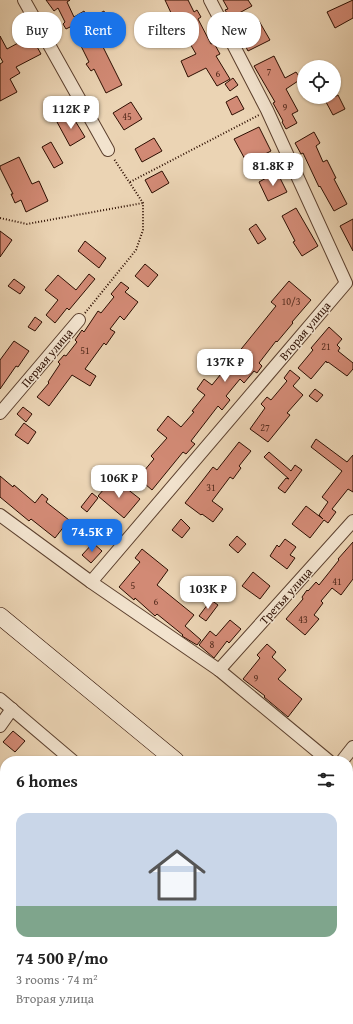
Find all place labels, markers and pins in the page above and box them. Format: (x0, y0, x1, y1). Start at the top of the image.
pin: 112K ₽ (38, 96, 104, 130)
pin: 81.8K ₽ (236, 153, 310, 187)
pin: 137K ₽ (192, 349, 258, 383)
pin: 106K ₽ (86, 465, 152, 499)
pin: 74.5K ₽ (55, 519, 129, 553)
pin: 103K ₽ (175, 576, 241, 610)

